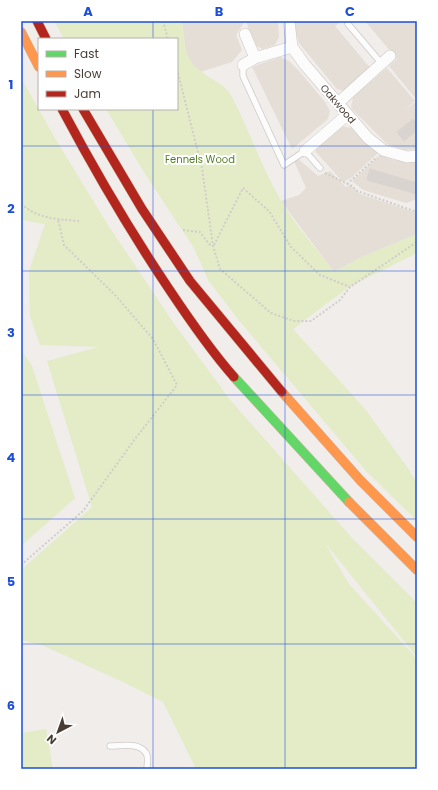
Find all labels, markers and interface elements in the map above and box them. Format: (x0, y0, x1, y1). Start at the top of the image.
text: A (83, 2, 93, 21)
text: B (215, 2, 224, 21)
text: C (345, 2, 355, 21)
legend (38, 38, 178, 110)
text: Fast (74, 45, 99, 62)
text: Slow (74, 65, 102, 82)
text: 1 (9, 75, 13, 94)
street label: Oakwood (317, 81, 359, 127)
text: Jam (74, 85, 101, 102)
park label: Fennels Wood (165, 152, 235, 167)
text: 2 (7, 199, 15, 218)
text: 3 (7, 323, 15, 342)
text: 4 (7, 448, 16, 467)
text: 5 (7, 572, 15, 591)
text: 6 (7, 696, 15, 715)
north arrow (38, 712, 78, 752)
text: N (43, 731, 60, 748)

